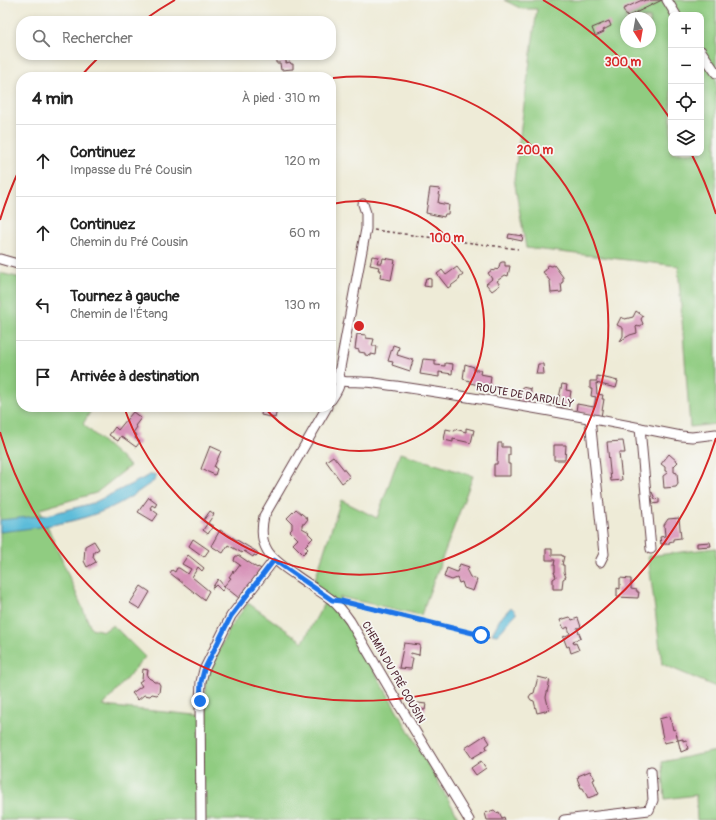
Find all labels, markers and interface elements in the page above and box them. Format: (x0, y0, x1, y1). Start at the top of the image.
north arrow (620, 12, 656, 48)
map controls (668, 12, 704, 156)
button: + (668, 12, 704, 48)
search box (16, 16, 336, 60)
icon: search (30, 27, 52, 49)
text: Rechercher (62, 29, 133, 48)
button: − (668, 48, 704, 84)
text: 300 m (605, 55, 642, 70)
button: locate (668, 84, 704, 120)
text: 4 min (32, 88, 73, 109)
text: À pied · 310 m (242, 90, 320, 106)
button: layers (668, 120, 704, 156)
text: Continuez (70, 143, 135, 162)
text: 200 m (517, 143, 554, 158)
icon: ahead (32, 150, 54, 172)
text: 120 m (284, 153, 320, 169)
text: Impasse du Pré Cousin (70, 162, 192, 178)
text: Continuez (70, 215, 135, 234)
icon: ahead (32, 222, 54, 244)
text: 60 m (289, 225, 320, 241)
text: 100 m (430, 231, 465, 246)
text: Chemin du Pré Cousin (70, 234, 188, 250)
text: Tournez à gauche (70, 287, 180, 306)
icon: left (32, 294, 54, 316)
text: 130 m (284, 297, 320, 313)
text: Chemin de l'Étang (70, 306, 168, 322)
centre of rings (352, 319, 366, 333)
icon: arrive (32, 366, 54, 388)
text: Arrivée à destination (70, 367, 199, 386)
street label: ROUTE DE DARDILLY (475, 380, 575, 411)
street label: CHEMIN DU PRÉ COUSIN (359, 619, 428, 725)
route start (472, 626, 490, 644)
route end (191, 692, 209, 710)

